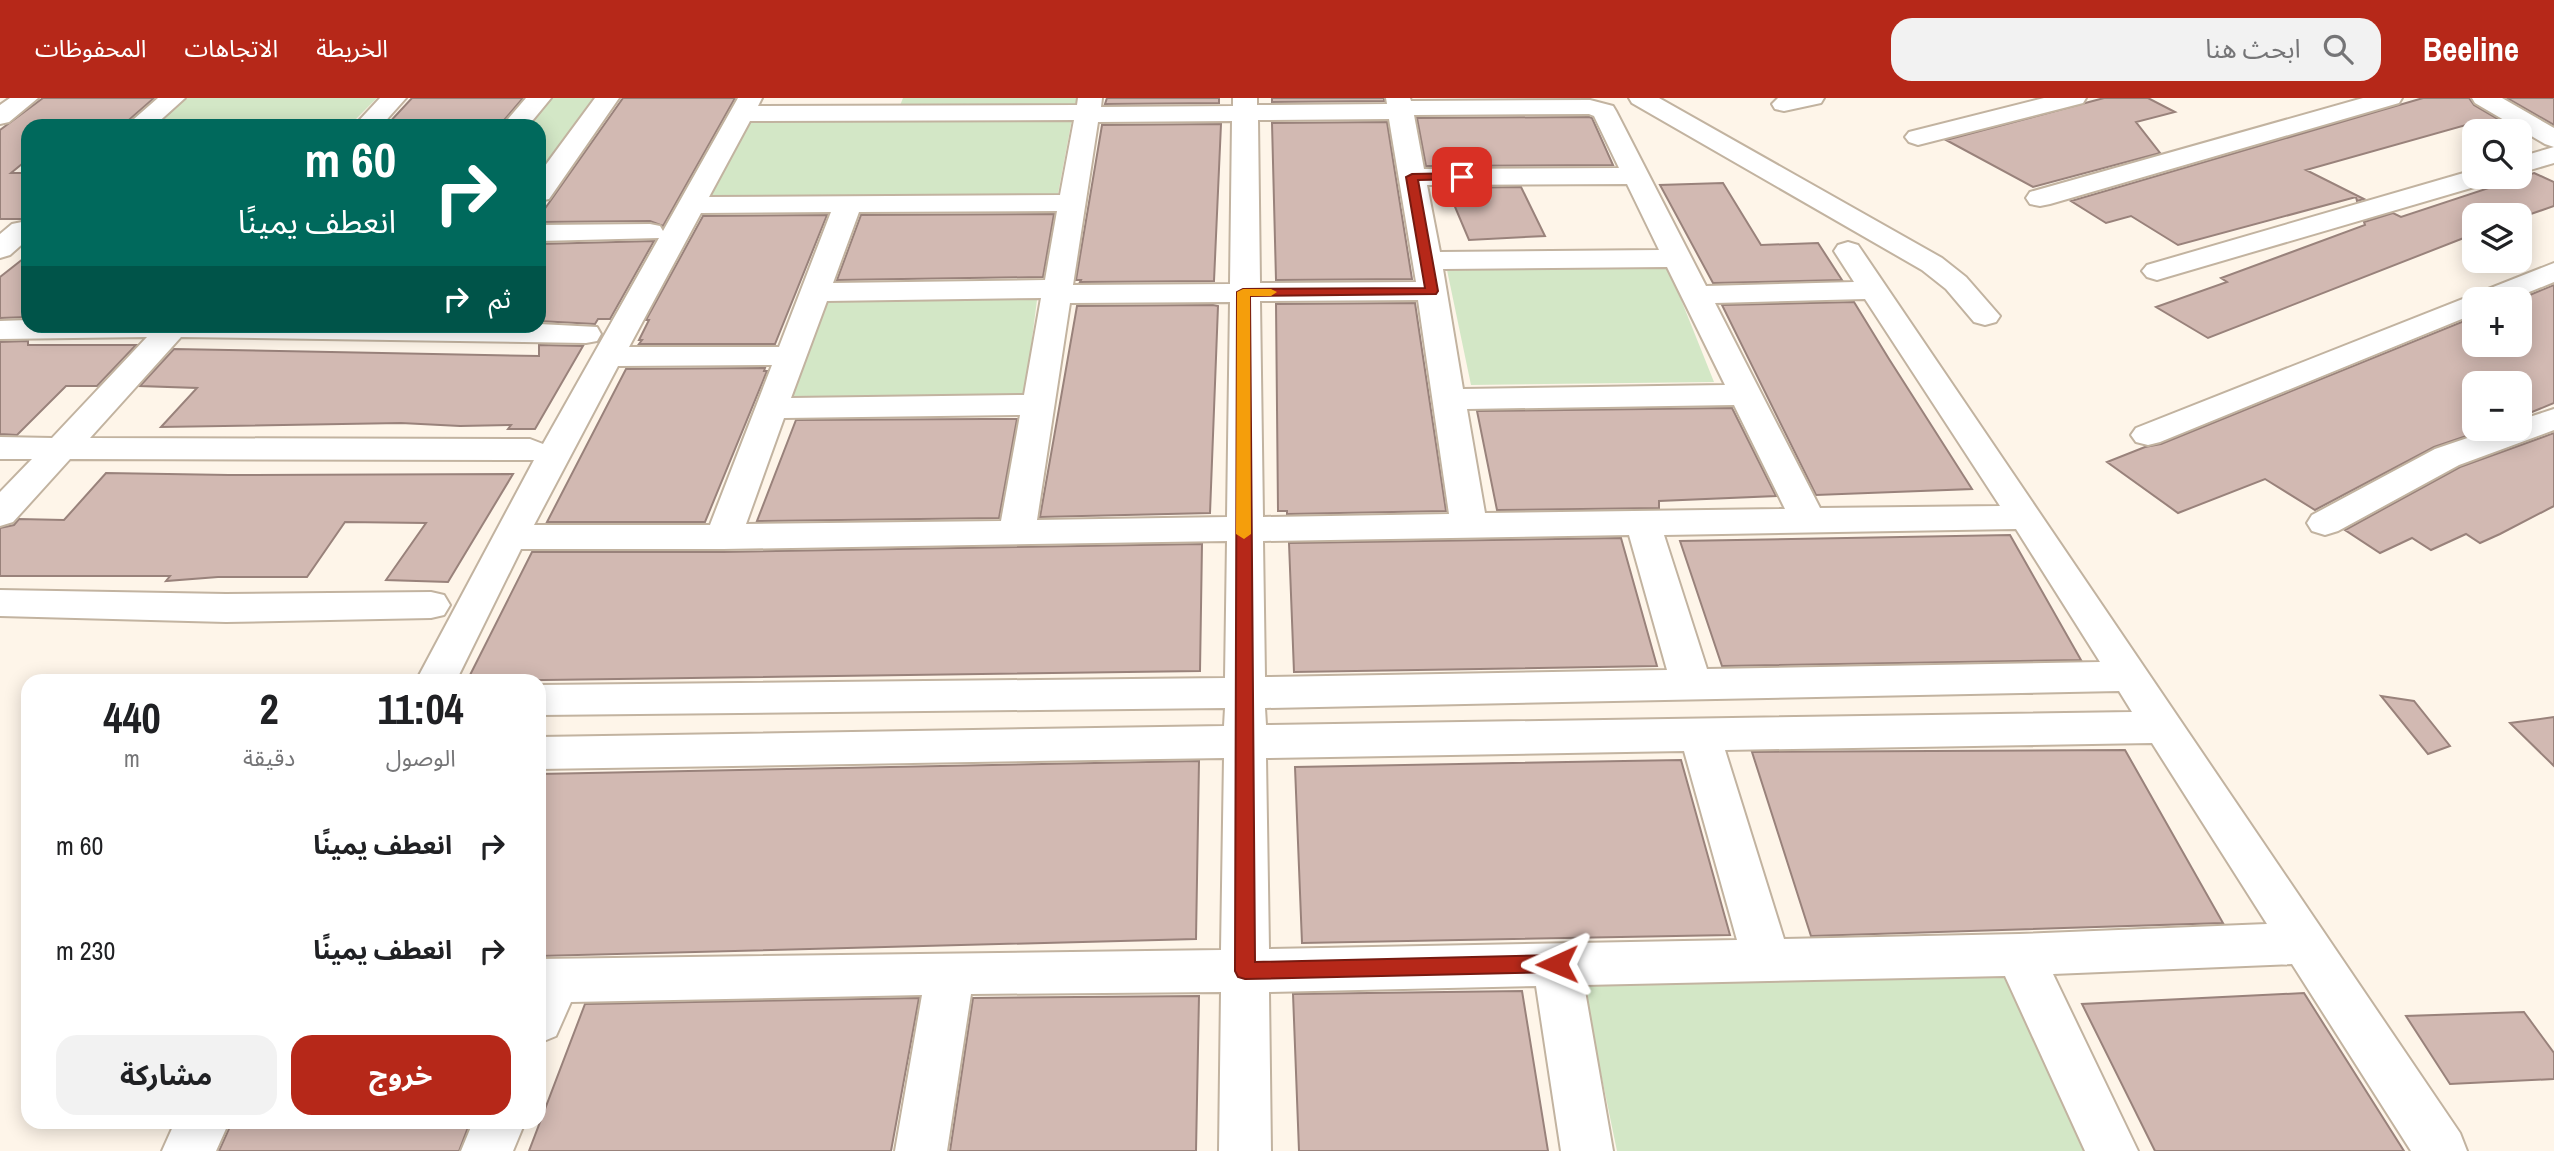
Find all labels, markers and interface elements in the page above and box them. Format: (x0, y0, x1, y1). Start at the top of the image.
search box (1891, 18, 2381, 81)
text: Beeline (2423, 27, 2519, 71)
icon: search (2319, 30, 2357, 68)
text: ابحث هنا (2205, 31, 2301, 66)
text: المحفوظات (35, 32, 146, 64)
text: الاتجاهات (184, 32, 278, 64)
text: الخريطة (316, 32, 388, 64)
map controls (2462, 119, 2532, 441)
button: search (2462, 119, 2532, 189)
text: 60 m (304, 126, 396, 192)
icon: right (420, 147, 511, 238)
pin (1432, 147, 1492, 207)
icon: arrive (1443, 158, 1481, 196)
text: انعطف يمينًا (238, 200, 396, 243)
button: layers (2462, 203, 2532, 273)
icon: right (437, 280, 475, 318)
text: ثم (489, 281, 511, 316)
button: + (2462, 287, 2532, 357)
button: − (2462, 371, 2532, 441)
text: 2 (260, 681, 279, 737)
text: 11:04 (378, 681, 464, 737)
text: 440 (103, 690, 161, 746)
text: دقيقة (243, 742, 295, 773)
text: الوصول (386, 742, 456, 773)
text: m (124, 743, 140, 774)
text: انعطف يمينًا (313, 827, 452, 862)
icon: right (473, 827, 511, 865)
text: 60 m (56, 828, 103, 863)
position arrow (1520, 927, 1594, 1001)
text: انعطف يمينًا (313, 932, 452, 967)
icon: right (473, 932, 511, 970)
text: 230 m (56, 933, 115, 968)
button: مشاركة (56, 1035, 277, 1115)
button: خروج (291, 1035, 511, 1115)

